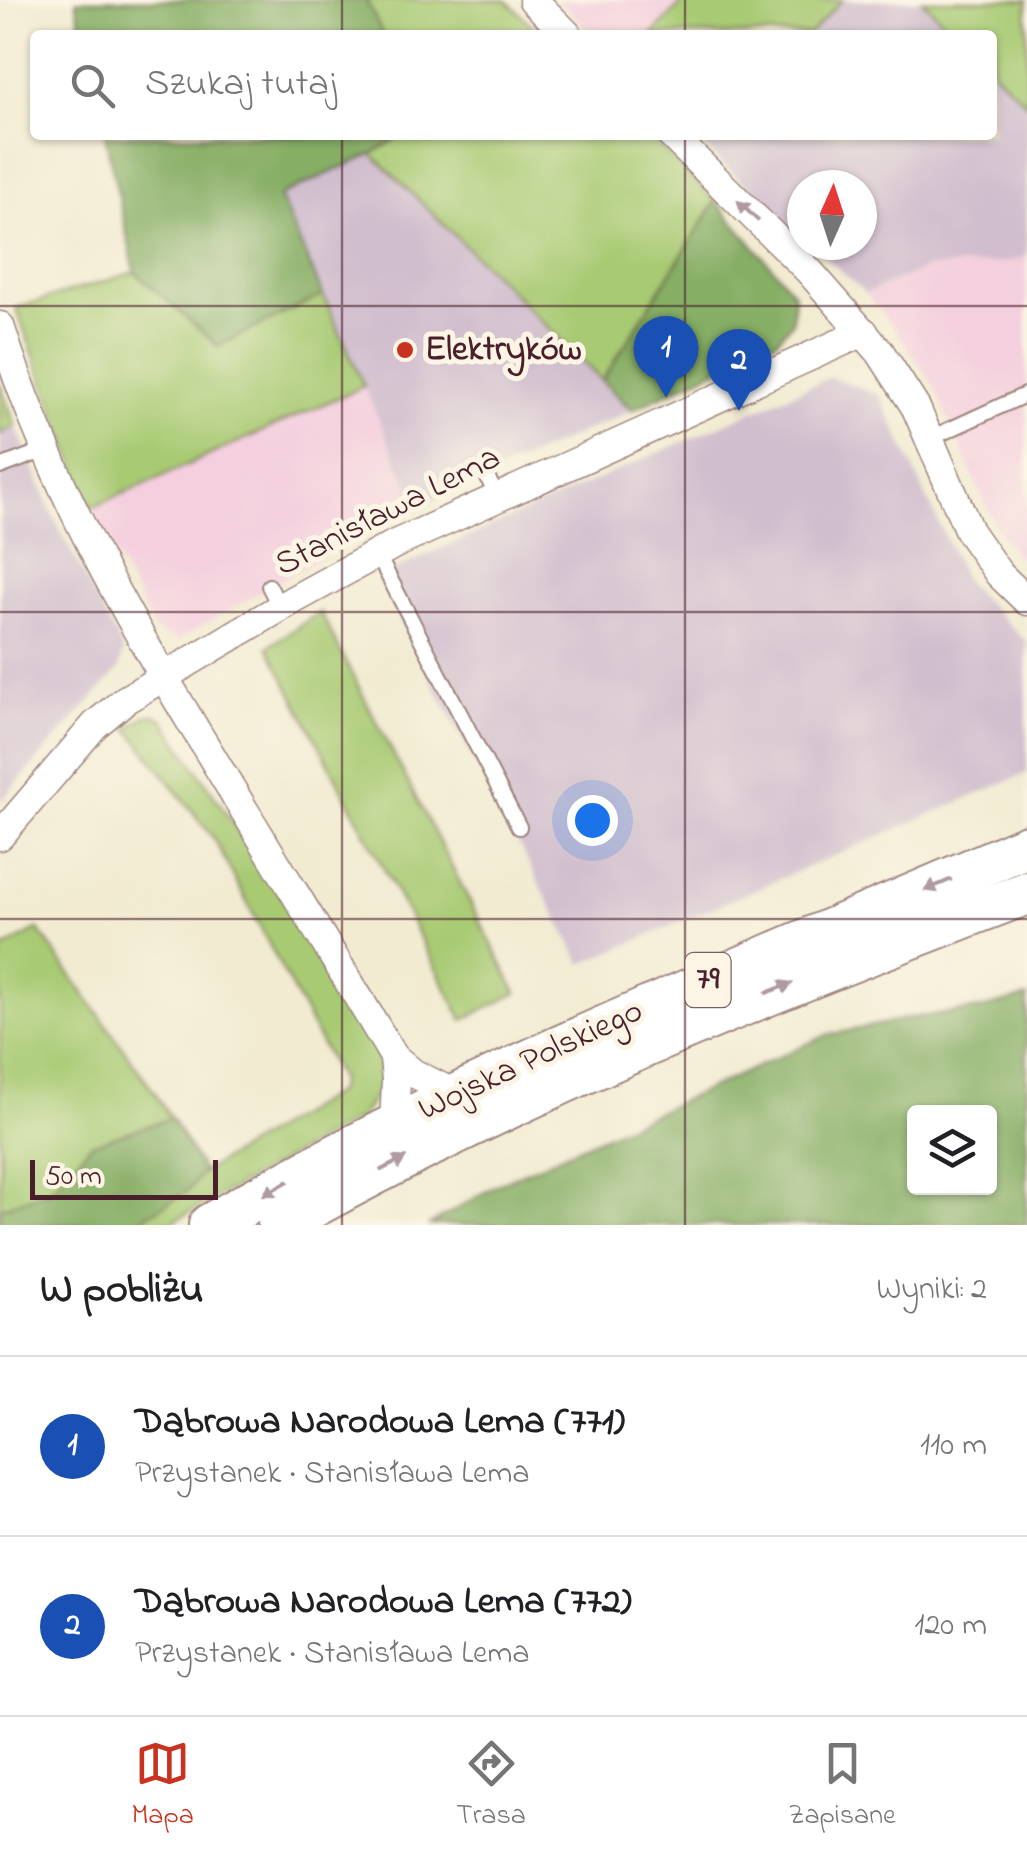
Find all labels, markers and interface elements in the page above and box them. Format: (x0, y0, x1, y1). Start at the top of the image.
search box (30, 30, 997, 140)
text: Szukaj tutaj (145, 57, 336, 113)
icon: search (65, 58, 120, 113)
north arrow (787, 170, 877, 260)
one-way arrow (736, 200, 760, 223)
pin: 1 (634, 316, 698, 398)
place label: Elektryków (425, 325, 582, 377)
pin: 2 (706, 328, 772, 411)
marker: Elektryków (394, 339, 416, 361)
street label: Stanisława Lema (267, 433, 509, 591)
your location (567, 795, 618, 846)
one-way arrow (923, 877, 953, 893)
road number: 79 (686, 953, 730, 1007)
one-way arrow (765, 979, 795, 995)
street label: Wojska Polskiego (410, 987, 652, 1135)
map controls (907, 1105, 997, 1195)
button: layers (907, 1105, 997, 1195)
scale bar (30, 1155, 218, 1200)
one-way arrow (379, 1156, 408, 1173)
text: 50 m (45, 1157, 102, 1198)
one-way arrow (262, 1179, 291, 1196)
text: W pobliżu (40, 1260, 204, 1321)
text: Wyniki: 2 (876, 1267, 987, 1314)
text: Dąbrowa Narodowa Lema (771) (135, 1395, 625, 1451)
text: 1 (67, 1423, 78, 1470)
text: 110 m (920, 1423, 987, 1470)
text: Przystanek · Stanisława Lema (135, 1451, 530, 1498)
text: Dąbrowa Narodowa Lema (772) (135, 1575, 632, 1631)
text: 2 (65, 1603, 80, 1650)
text: 120 m (914, 1603, 987, 1650)
text: Przystanek · Stanisława Lema (135, 1631, 530, 1678)
tab: Mapa (131, 1736, 194, 1837)
tab: Trasa (457, 1736, 526, 1837)
tab: Zapisane (789, 1736, 896, 1837)

